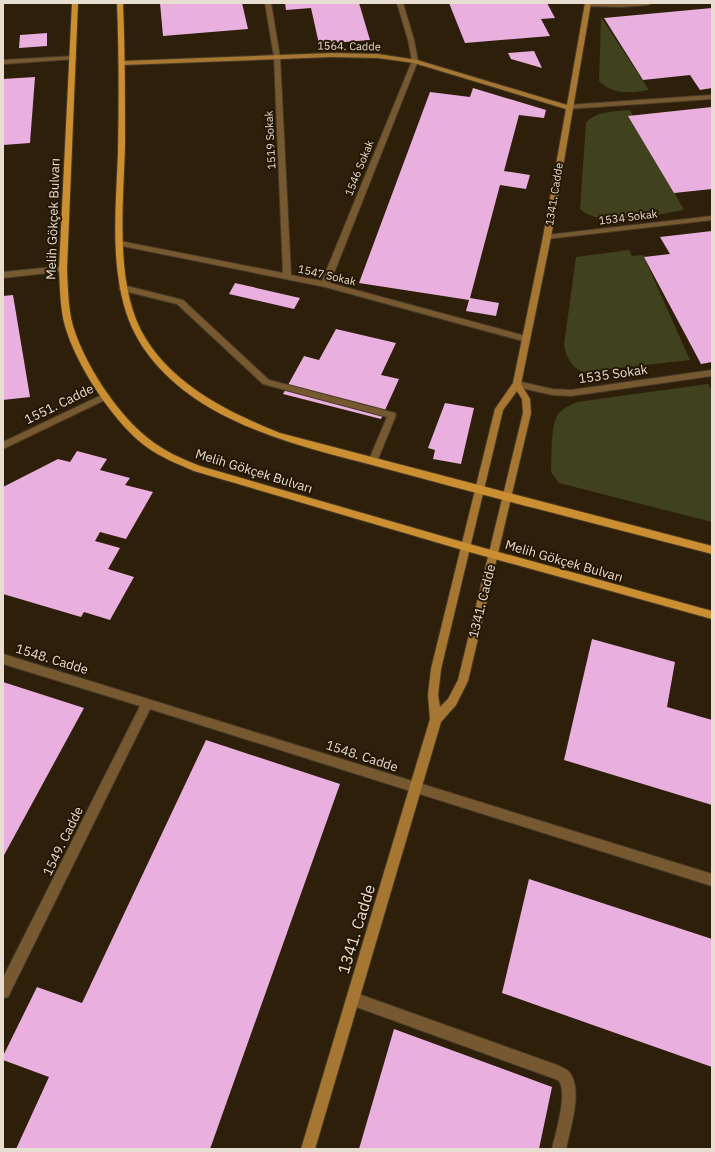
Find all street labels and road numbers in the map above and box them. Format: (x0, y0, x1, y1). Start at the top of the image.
street label: 1564. Cadde (317, 38, 381, 54)
street label: 1519 Sokak (261, 110, 279, 170)
street label: 1546 Sokak (341, 138, 377, 198)
street label: Melih Gökçek Bulvarı (42, 158, 64, 280)
street label: 1341. Cadde (542, 162, 566, 226)
street label: 1534 Sokak (598, 206, 658, 228)
street label: 1547 Sokak (297, 262, 357, 288)
street label: 1535 Sokak (577, 361, 649, 387)
street label: 1551. Cadde (22, 380, 96, 428)
street label: Melih Gökçek Bulvarı (193, 445, 315, 497)
street label: Melih Gökçek Bulvarı (503, 536, 625, 586)
street label: 1341. Cadde (465, 563, 499, 639)
street label: 1548. Cadde (14, 640, 90, 678)
street label: 1548. Cadde (324, 736, 400, 776)
street label: 1549. Cadde (39, 804, 87, 878)
street label: 1341. Cadde (333, 882, 379, 976)

